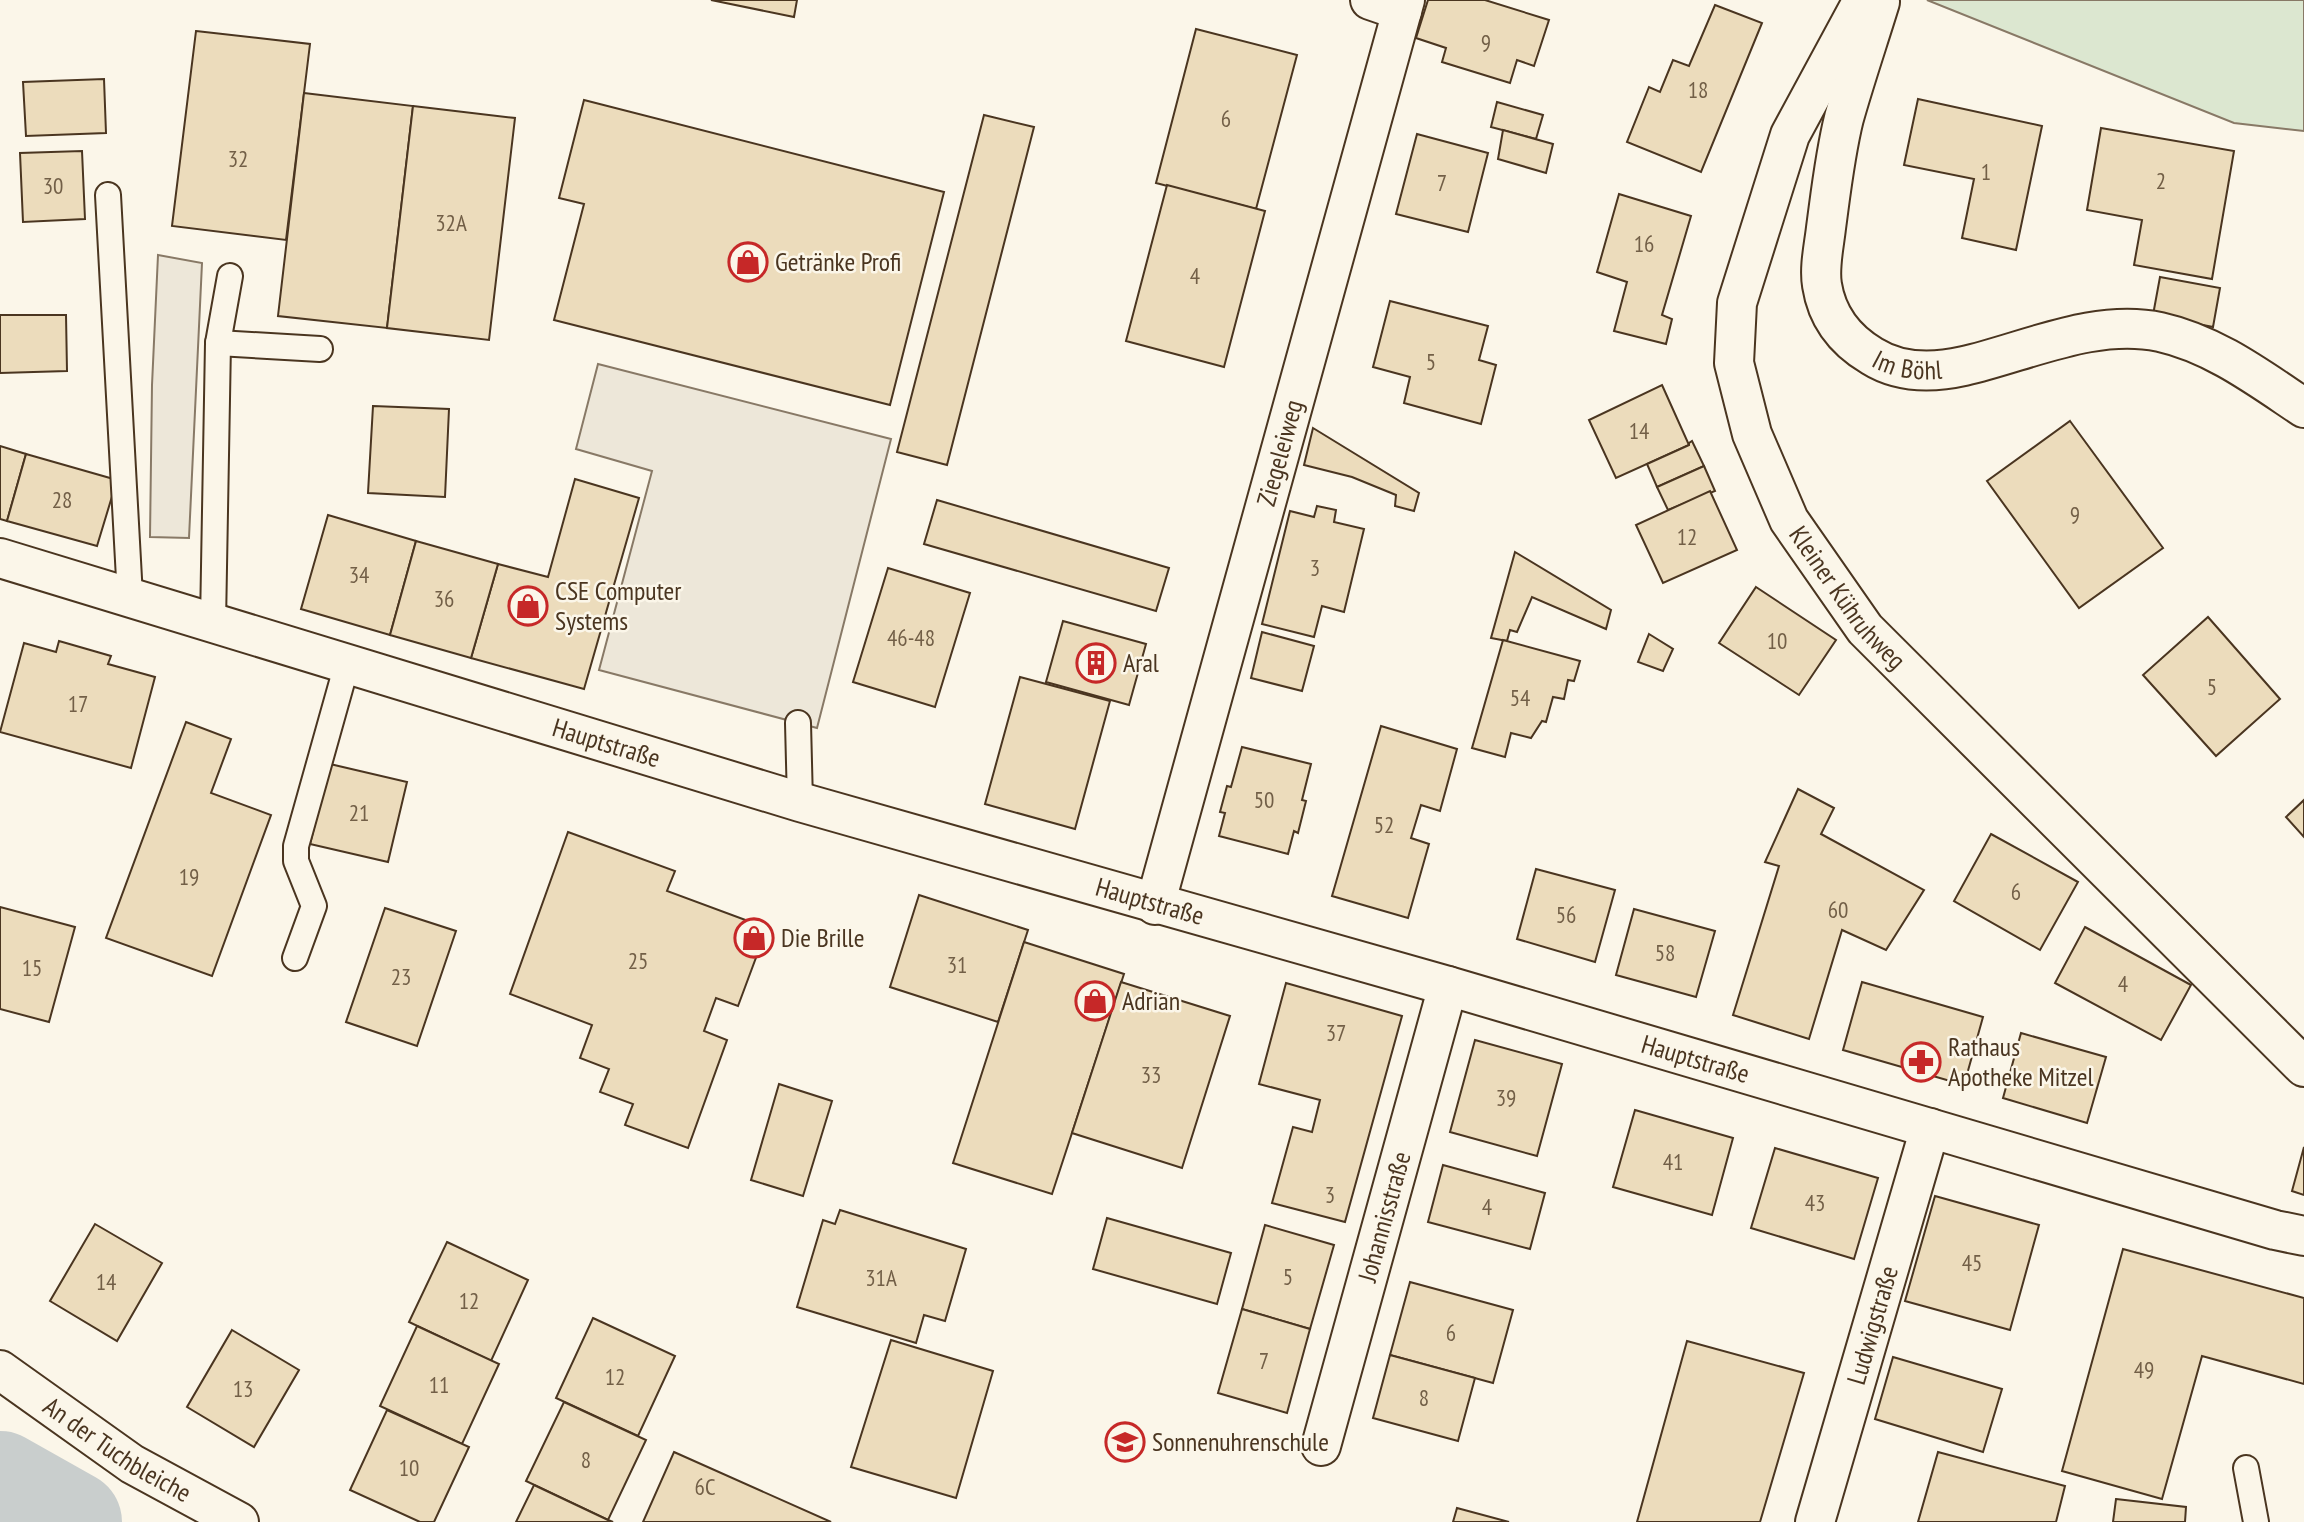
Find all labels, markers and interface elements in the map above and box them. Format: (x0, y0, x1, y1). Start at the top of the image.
house number: 9 (1481, 28, 1491, 57)
house number: 18 (1688, 75, 1708, 104)
house number: 6 (1221, 104, 1231, 133)
house number: 32 (228, 144, 248, 173)
house number: 1 (1981, 157, 1991, 186)
house number: 2 (2156, 166, 2166, 195)
house number: 7 (1437, 168, 1447, 197)
house number: 30 (43, 171, 63, 200)
house number: 32A (435, 208, 467, 237)
house number: 16 (1634, 229, 1654, 258)
shop icon: Getränke Profi (727, 241, 769, 283)
place label: Getränke Profi (775, 245, 901, 278)
house number: 4 (1190, 261, 1200, 290)
street label: Im Böhl (1867, 343, 1943, 386)
house number: 5 (1426, 347, 1436, 376)
street label: Ziegeleiweg (1249, 396, 1310, 510)
house number: 14 (1629, 416, 1649, 445)
house number: 28 (52, 485, 72, 514)
house number: 9 (2070, 500, 2080, 529)
street label: Kleiner Kühruhweg (1782, 519, 1913, 676)
house number: 12 (1677, 522, 1697, 551)
house number: 3 (1310, 553, 1320, 582)
house number: 34 (349, 560, 369, 589)
place label: CSE Computer Systems (555, 574, 681, 637)
house number: 36 (434, 584, 454, 613)
shop icon: CSE Computer Systems (507, 585, 549, 627)
house number: 46-48 (887, 623, 935, 652)
house number: 10 (1767, 626, 1787, 655)
building icon: Aral (1075, 642, 1117, 684)
place label: Aral (1123, 646, 1159, 679)
house number: 5 (2207, 672, 2217, 701)
house number: 54 (1510, 683, 1530, 712)
house number: 17 (68, 689, 88, 718)
street label: Hauptstraße (549, 710, 664, 774)
house number: 50 (1254, 785, 1274, 814)
house number: 21 (349, 798, 369, 827)
house number: 52 (1374, 810, 1394, 839)
house number: 19 (179, 862, 199, 891)
street label: Hauptstraße (1092, 870, 1208, 932)
house number: 6 (2011, 877, 2021, 906)
house number: 60 (1828, 895, 1848, 924)
house number: 56 (1556, 900, 1576, 929)
shop icon: Die Brille (733, 917, 775, 959)
place label: Die Brille (781, 921, 864, 954)
house number: 58 (1655, 938, 1675, 967)
house number: 25 (628, 946, 648, 975)
house number: 31 (947, 950, 967, 979)
house number: 15 (22, 953, 42, 982)
house number: 23 (391, 962, 411, 991)
house number: 4 (2118, 969, 2128, 998)
shop icon: Adrian (1074, 980, 1116, 1022)
place label: Adrian (1122, 984, 1180, 1017)
house number: 37 (1326, 1018, 1346, 1047)
street label: Hauptstraße (1638, 1027, 1754, 1090)
place label: Rathaus Apotheke Mitzel (1948, 1030, 2093, 1093)
pharmacy icon: Rathaus Apotheke Mitzel (1900, 1041, 1942, 1083)
house number: 33 (1141, 1060, 1161, 1089)
house number: 39 (1496, 1083, 1516, 1112)
house number: 41 (1663, 1147, 1683, 1176)
street label: Johannisstraße (1350, 1148, 1418, 1286)
house number: 3 (1325, 1180, 1335, 1209)
house number: 43 (1805, 1188, 1825, 1217)
house number: 4 (1482, 1192, 1492, 1221)
house number: 45 (1962, 1248, 1982, 1277)
house number: 5 (1283, 1262, 1293, 1291)
street label: Ludwigstraße (1839, 1262, 1905, 1388)
house number: 31A (865, 1263, 897, 1292)
house number: 14 (96, 1267, 116, 1296)
house number: 12 (459, 1286, 479, 1315)
house number: 6 (1446, 1318, 1456, 1347)
house number: 7 (1259, 1346, 1269, 1375)
house number: 49 (2134, 1355, 2154, 1384)
house number: 12 (605, 1362, 625, 1391)
house number: 11 (429, 1370, 449, 1399)
house number: 13 (233, 1374, 253, 1403)
house number: 8 (1419, 1383, 1429, 1412)
street label: An der Tuchbleiche (37, 1389, 197, 1509)
school or university icon: Sonnenuhrenschule (1104, 1421, 1146, 1463)
place label: Sonnenuhrenschule (1152, 1425, 1329, 1458)
house number: 8 (581, 1445, 591, 1474)
house number: 10 (399, 1453, 419, 1482)
house number: 6C (695, 1472, 715, 1501)

